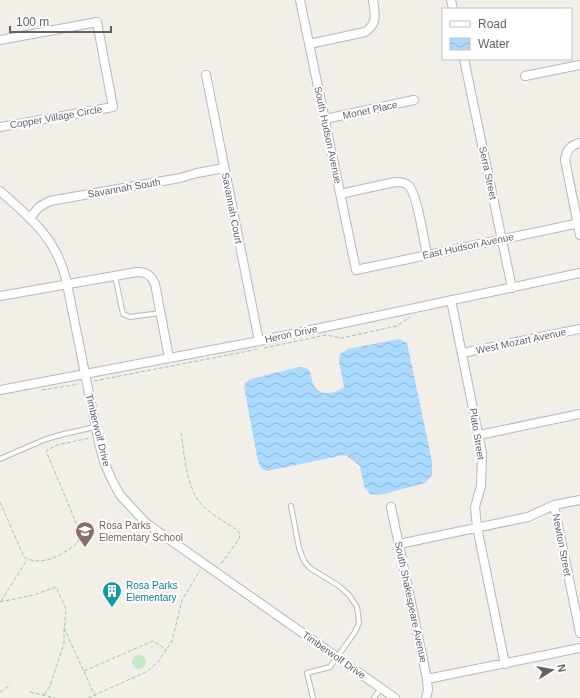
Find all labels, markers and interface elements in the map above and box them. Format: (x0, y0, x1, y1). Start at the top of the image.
scale bar (10, 8, 111, 34)
legend (442, 8, 572, 60)
text: 100 m (16, 15, 49, 29)
text: Road (478, 17, 507, 31)
text: Water (478, 37, 510, 51)
street label: South Hudson Avenue (312, 85, 344, 185)
street label: Monet Place (342, 99, 399, 121)
street label: Copper Village Circle (9, 103, 104, 131)
street label: Serra Street (477, 145, 499, 201)
street label: Savannah Court (220, 171, 244, 245)
street label: Savannah South (87, 176, 161, 200)
street label: East Hudson Avenue (421, 231, 515, 261)
street label: Heron Drive (264, 323, 319, 345)
street label: West Mozart Avenue (475, 326, 568, 356)
street label: Timberwolf Drive (84, 392, 112, 468)
street label: Plato Street (467, 407, 487, 461)
street label: Newton Street (551, 513, 573, 577)
school or university icon: Rosa Parks Elementary School (74, 520, 96, 548)
place label: Rosa Parks Elementary School (99, 520, 183, 543)
street label: South Shakespeare Avenue (393, 540, 429, 664)
building icon: Rosa Parks Elementary (101, 580, 123, 608)
place label: Rosa Parks Elementary (126, 580, 178, 603)
street label: Timberwolf Drive (300, 629, 368, 681)
north arrow (532, 650, 572, 690)
text: N (555, 663, 568, 673)

